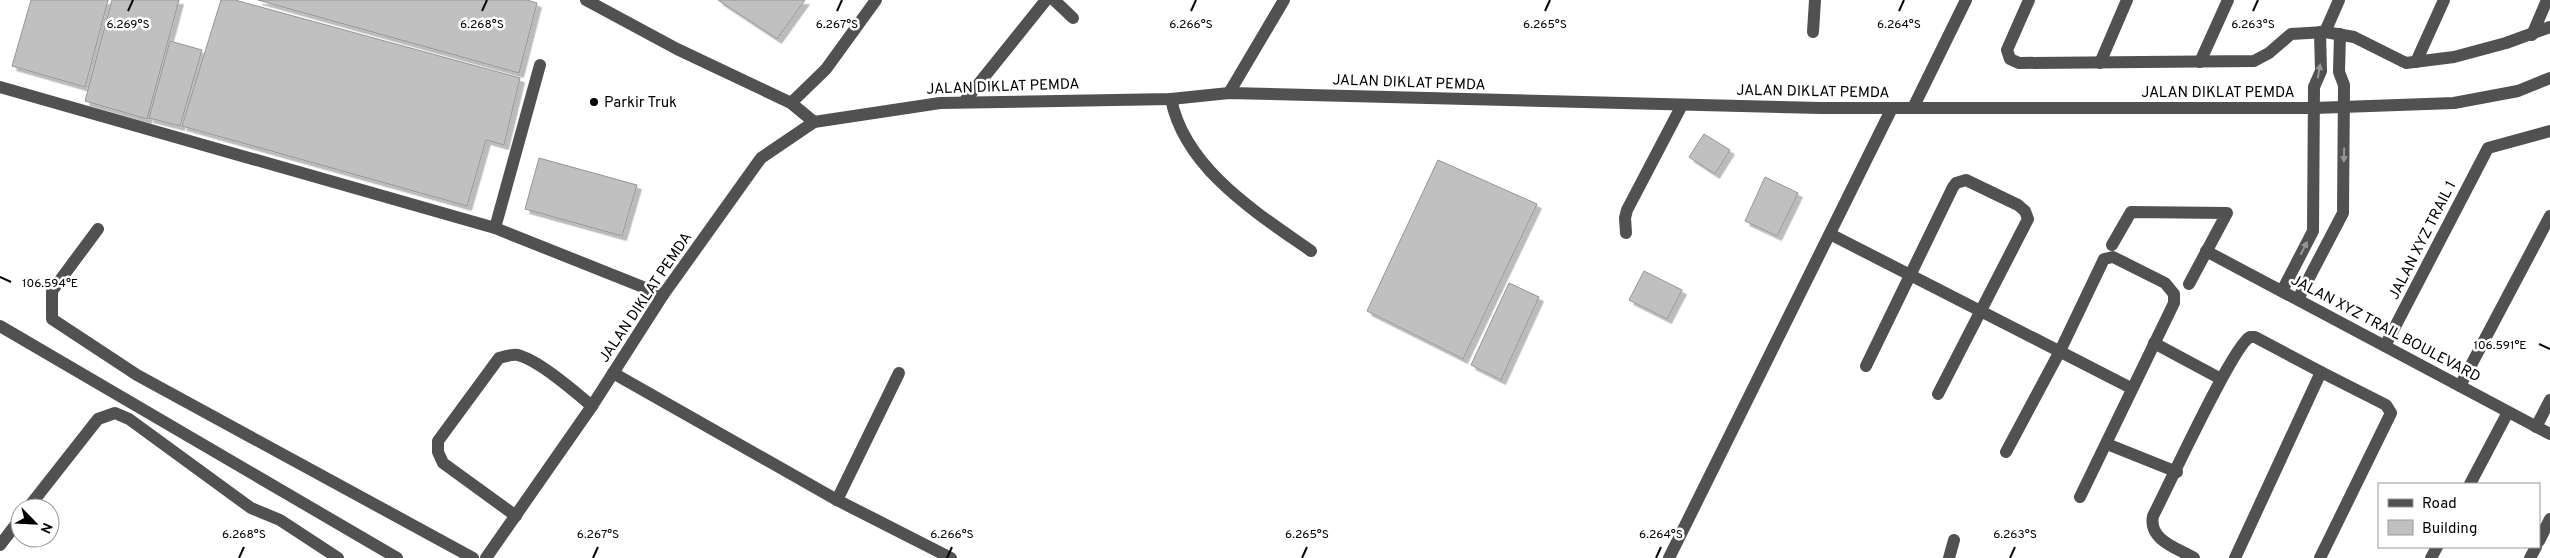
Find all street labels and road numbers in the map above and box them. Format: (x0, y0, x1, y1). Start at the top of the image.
street label: JALAN DIKLAT PEMDA (1332, 71, 1486, 96)
street label: JALAN DIKLAT PEMDA (926, 75, 1080, 100)
street label: JALAN DIKLAT PEMDA (1736, 82, 1890, 103)
street label: JALAN DIKLAT PEMDA (2141, 84, 2295, 103)
street label: JALAN XYZ TRAIL 1 (2385, 178, 2461, 303)
street label: JALAN DIKLAT PEMDA (596, 229, 697, 367)
street label: JALAN XYZ TRAIL BOULEVARD (2287, 271, 2483, 387)

